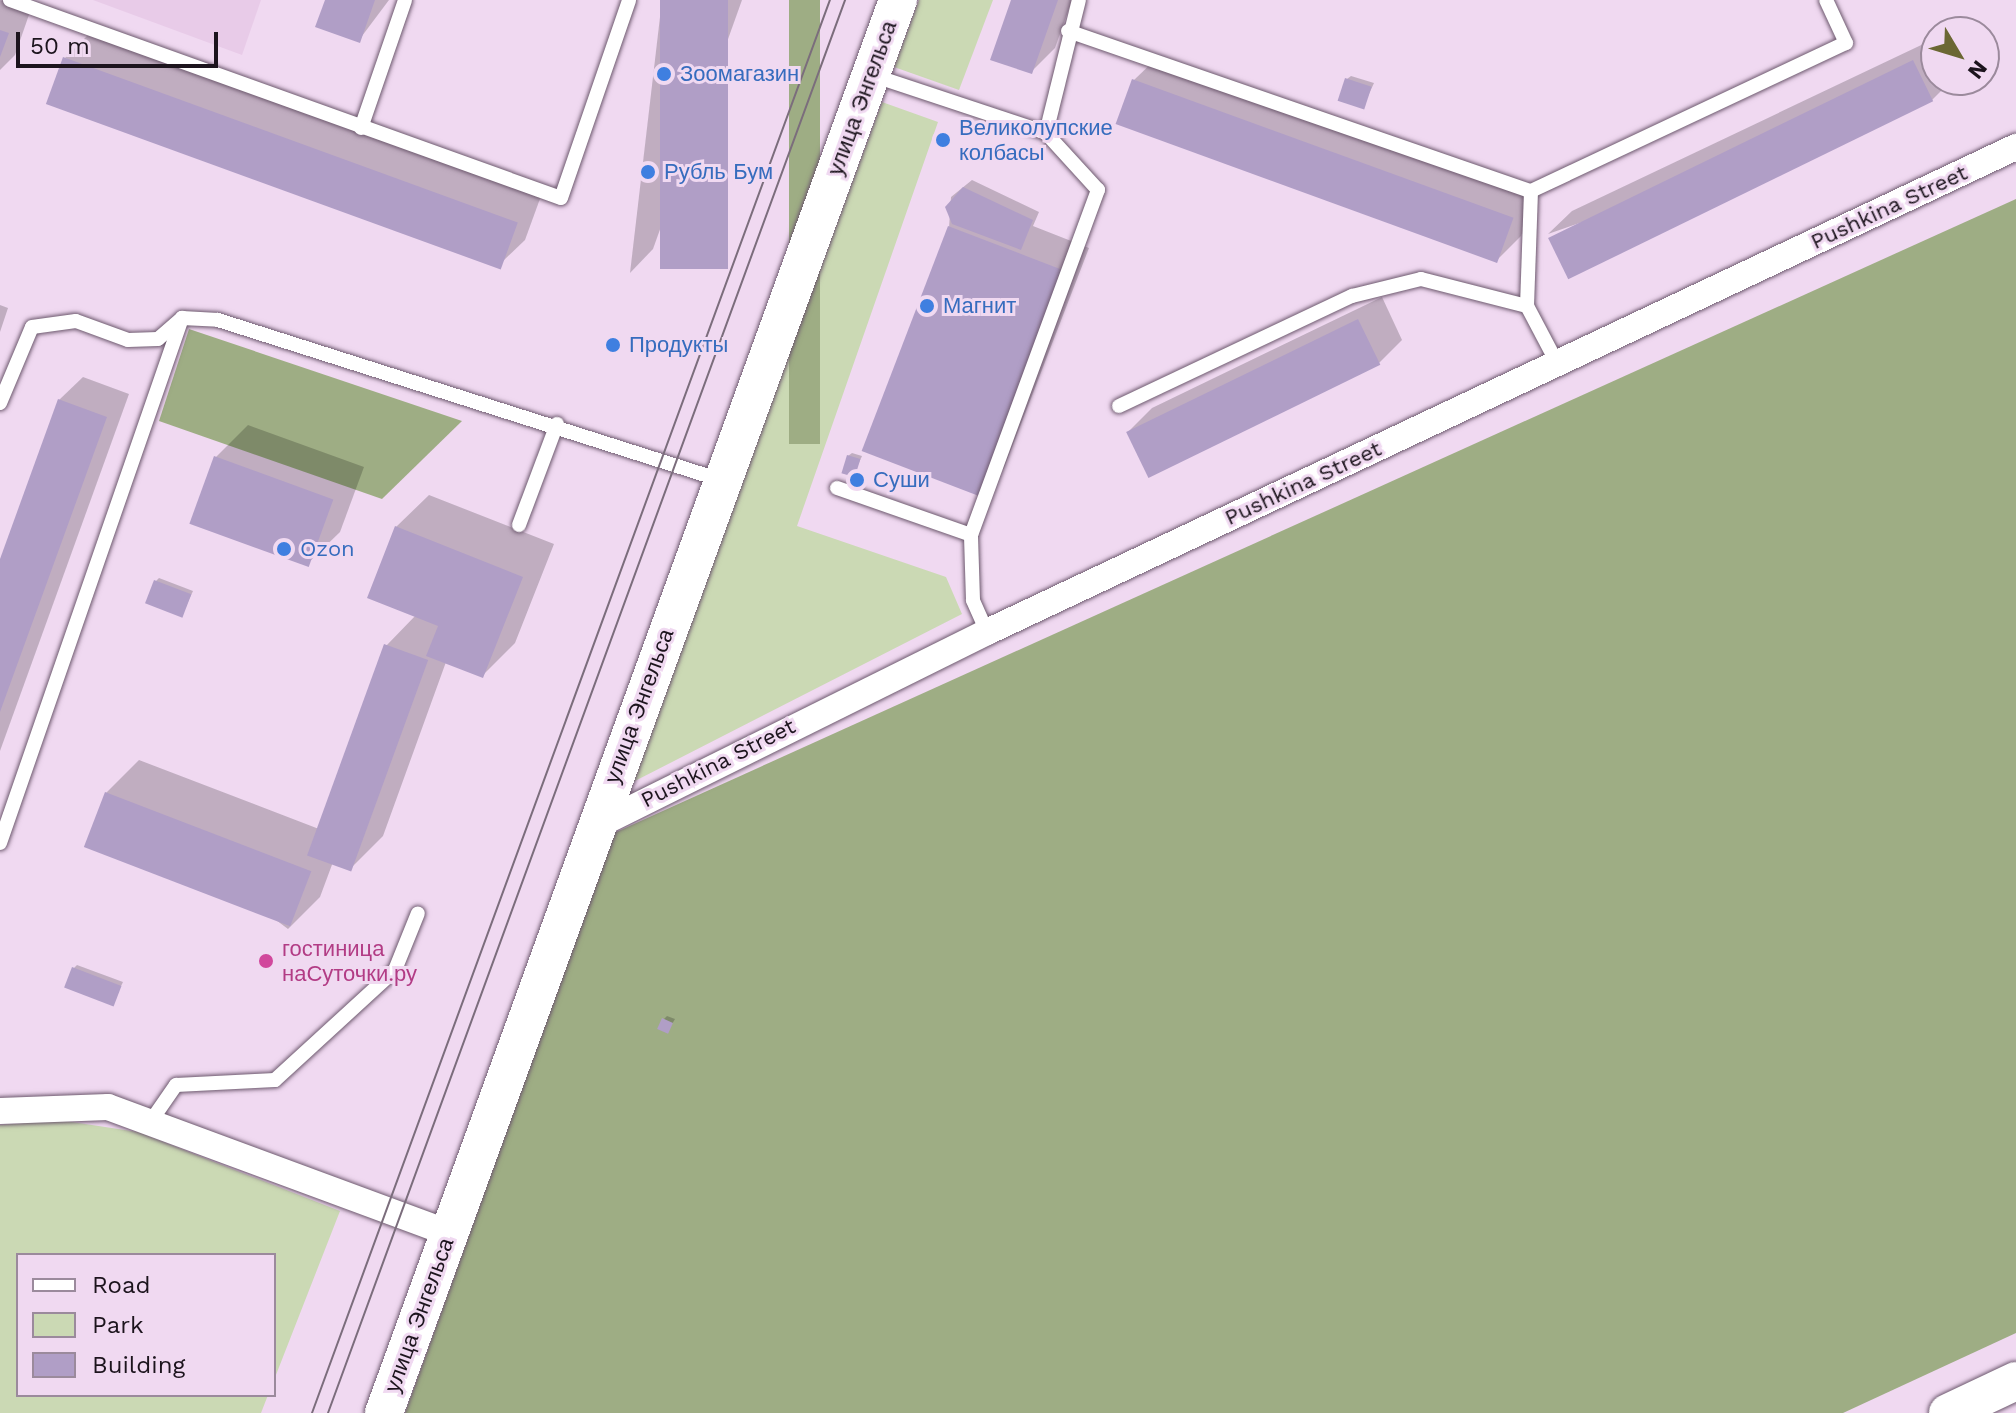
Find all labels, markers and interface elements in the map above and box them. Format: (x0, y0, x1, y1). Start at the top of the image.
scale bar (20, 16, 222, 66)
north arrow (1920, 16, 2000, 96)
street label: улица Энгельса (822, 17, 902, 179)
text: 50 m (30, 32, 90, 60)
text: N (1963, 56, 1993, 84)
place label: Зоомагазин (680, 61, 799, 87)
marker: Зоомагазин (655, 65, 673, 83)
place label: Великолупские колбасы (959, 114, 1113, 166)
marker: Великолупские колбасы (934, 131, 952, 149)
place label: Рубль Бум (664, 159, 773, 185)
street label: Pushkina Street (1806, 159, 1972, 255)
marker: Рубль Бум (639, 163, 657, 181)
place label: Магнит (943, 293, 1016, 319)
marker: Магнит (918, 297, 936, 315)
place label: Продукты (629, 332, 728, 358)
marker: Продукты (604, 336, 622, 354)
street label: Pushkina Street (1220, 435, 1386, 531)
place label: Суши (873, 467, 930, 493)
marker: Суши (848, 471, 866, 489)
place label: Ozon (300, 536, 355, 562)
marker: Ozon (275, 540, 293, 558)
street label: улица Энгельса (599, 625, 679, 787)
street label: Pushkina Street (636, 713, 800, 813)
place label: гостиница наСуточки.ру (282, 935, 417, 986)
marker: гостиница наСуточки.ру (257, 952, 275, 970)
street label: улица Энгельса (379, 1234, 459, 1396)
legend (16, 1253, 276, 1397)
text: Road (92, 1271, 151, 1299)
text: Park (92, 1311, 144, 1339)
text: Building (92, 1351, 185, 1379)

